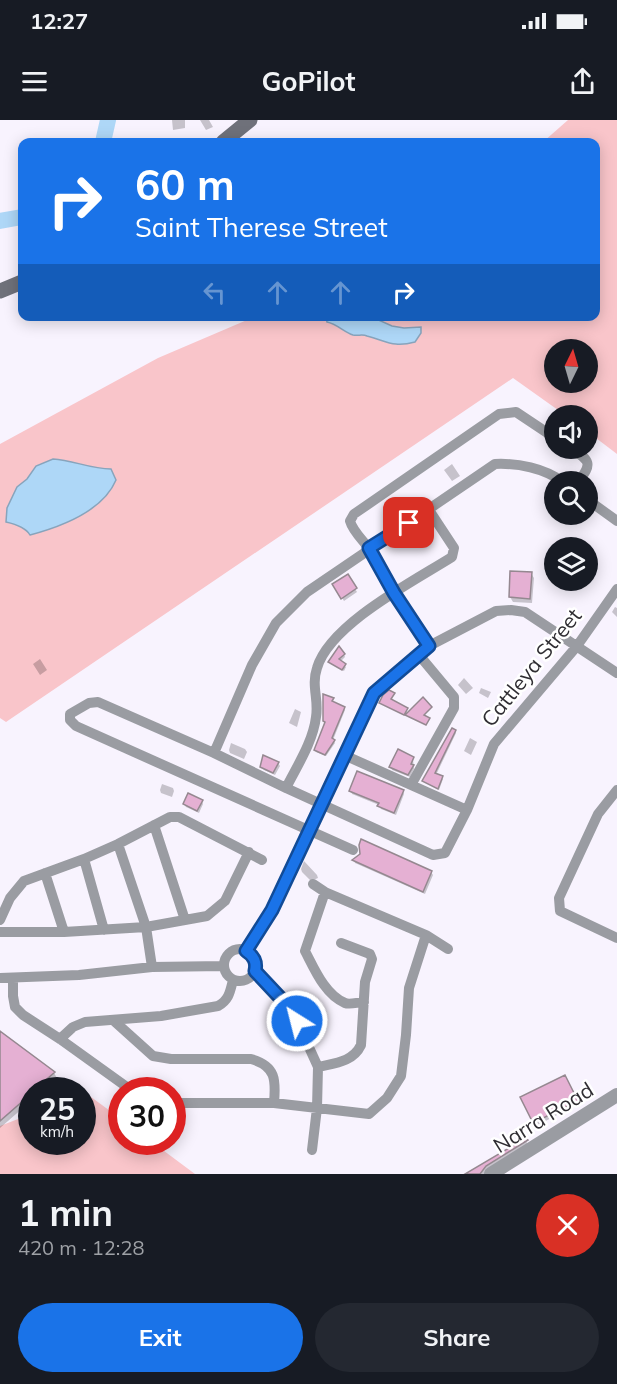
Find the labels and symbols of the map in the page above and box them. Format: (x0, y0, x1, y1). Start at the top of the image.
north arrow (544, 339, 598, 393)
pin (383, 497, 434, 548)
street label: Cattleya Street (475, 603, 587, 731)
position arrow (265, 989, 329, 1053)
street label: Narra Road (488, 1076, 598, 1158)
speed limit sign: 30 (108, 1077, 186, 1155)

